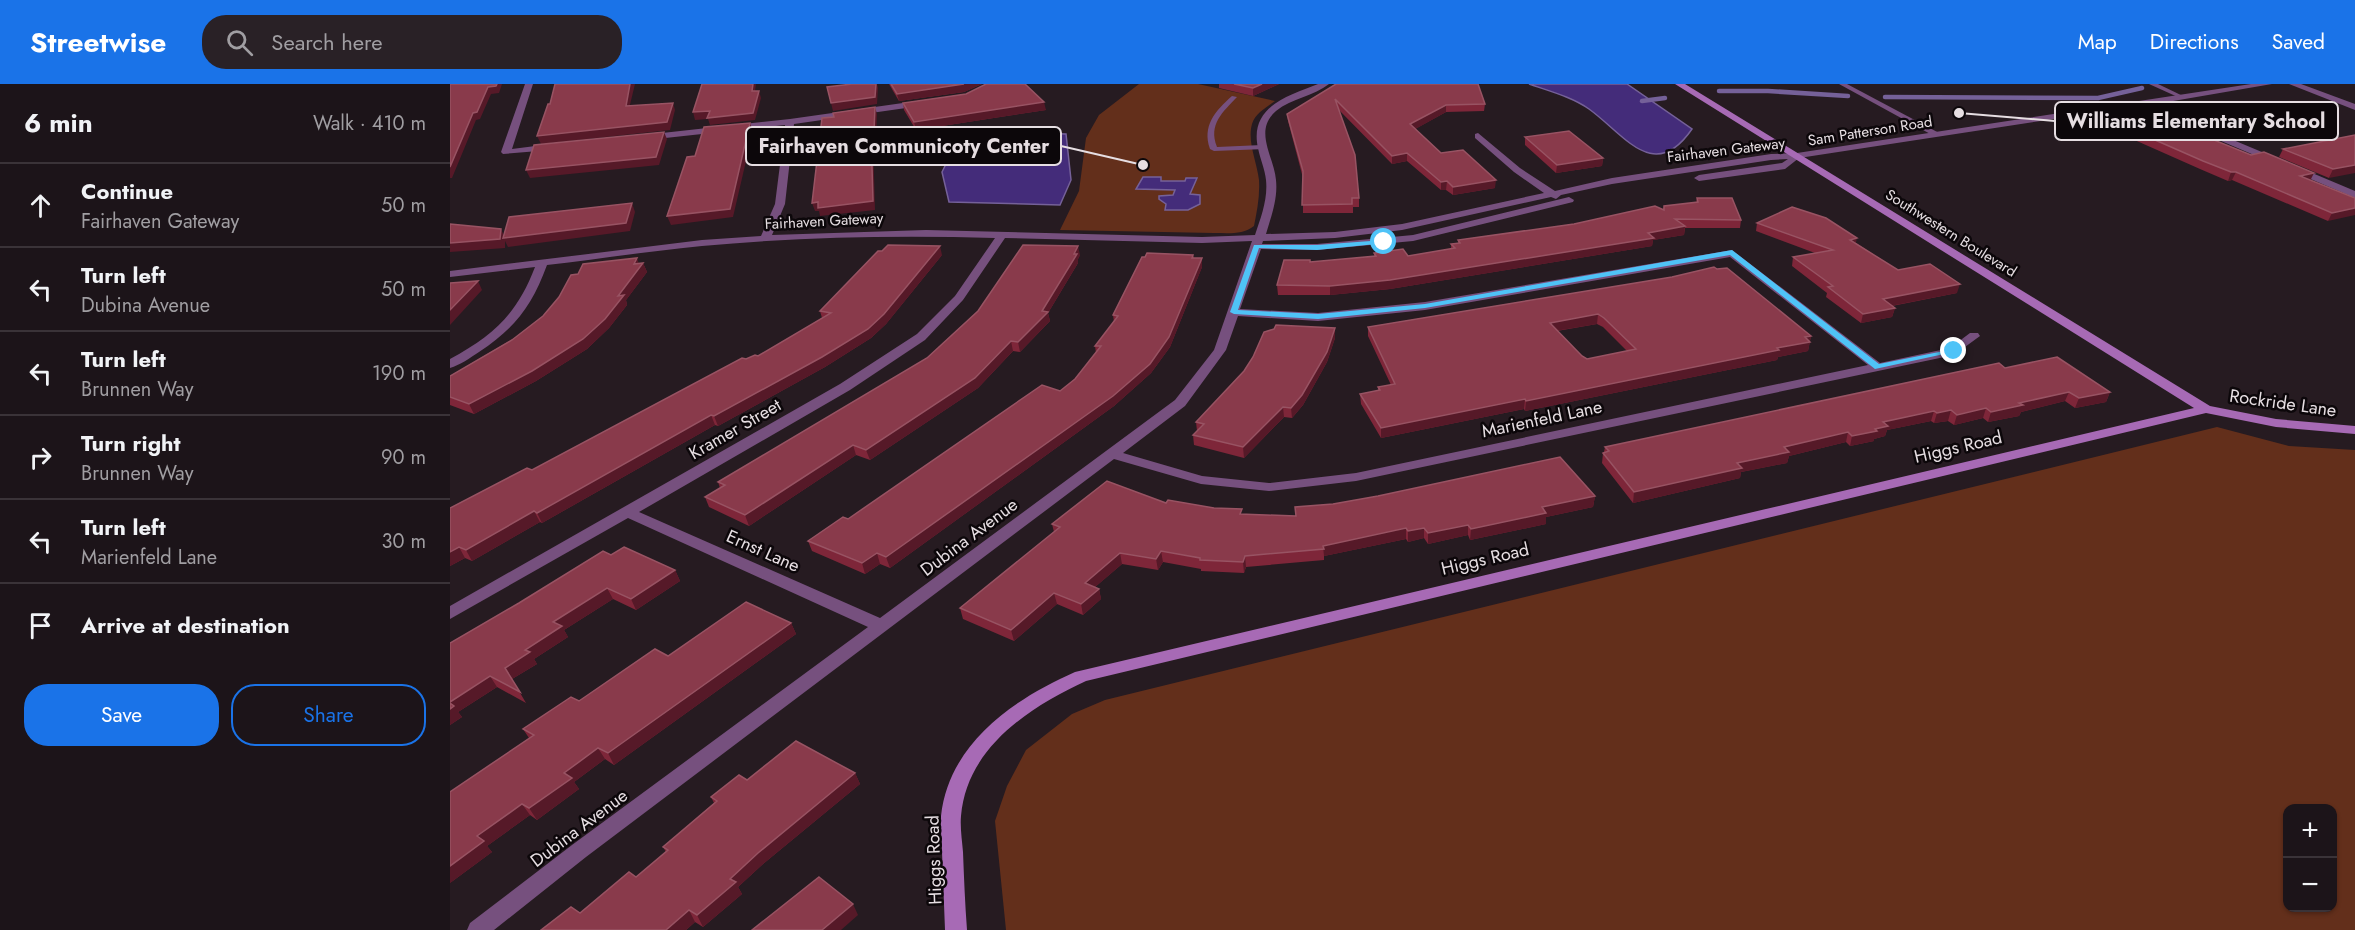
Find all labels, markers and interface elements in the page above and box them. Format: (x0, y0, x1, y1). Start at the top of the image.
search box (202, 15, 622, 69)
text: Streetwise (30, 22, 166, 63)
icon: search (223, 26, 256, 59)
text: Search here (271, 26, 383, 58)
text: Map (2078, 27, 2117, 57)
text: Directions (2150, 27, 2239, 57)
text: Saved (2272, 27, 2325, 57)
callout: Williams Elementary School (2055, 102, 2338, 140)
text: 6 min (24, 104, 93, 142)
text: Williams Elementary School (2067, 107, 2325, 136)
text: Walk · 410 m (313, 109, 426, 138)
street label: Sam Patterson Road (1806, 110, 1934, 152)
callout: Fairhaven Communicoty Center (746, 127, 1061, 165)
text: Fairhaven Communicoty Center (759, 132, 1050, 161)
street label: Fairhaven Gateway (1666, 132, 1787, 168)
text: Continue (81, 175, 173, 207)
street label: Southwestern Boulevard (1881, 184, 2021, 282)
icon: ahead (24, 189, 57, 222)
text: 50 m (381, 191, 426, 220)
text: Fairhaven Gateway (81, 207, 239, 236)
street label: Fairhaven Gateway (764, 207, 884, 235)
route start (1370, 228, 1396, 254)
text: Turn left (81, 259, 166, 291)
icon: left (24, 273, 57, 306)
text: 50 m (381, 275, 426, 304)
text: Dubina Avenue (81, 291, 210, 320)
route end (1940, 337, 1966, 363)
text: Turn left (81, 343, 166, 375)
icon: left (24, 357, 57, 390)
text: 190 m (372, 359, 426, 388)
text: Brunnen Way (81, 375, 193, 404)
street label: Rockride Lane (2228, 383, 2338, 423)
street label: Kramer Street (684, 392, 787, 466)
street label: Marienfeld Lane (1479, 394, 1605, 444)
street label: Higgs Road (1911, 424, 2005, 470)
text: Turn right (81, 427, 181, 459)
icon: right (24, 441, 57, 474)
text: 90 m (381, 443, 426, 472)
text: Brunnen Way (81, 459, 193, 488)
street label: Dubina Avenue (915, 492, 1023, 582)
text: Turn left (81, 511, 166, 543)
street label: Ernst Lane (722, 523, 804, 579)
icon: left (24, 525, 57, 558)
text: 30 m (381, 527, 426, 556)
street label: Higgs Road (1438, 536, 1532, 582)
text: Marienfeld Lane (81, 543, 217, 572)
icon: arrive (24, 609, 57, 642)
text: Arrive at destination (81, 609, 290, 641)
button: Save (24, 684, 219, 746)
button: Share (231, 684, 426, 746)
street label: Dubina Avenue (525, 783, 633, 873)
map controls (2283, 804, 2337, 912)
button: + (2283, 804, 2337, 858)
street label: Higgs Road (919, 815, 949, 905)
button: − (2283, 858, 2337, 912)

